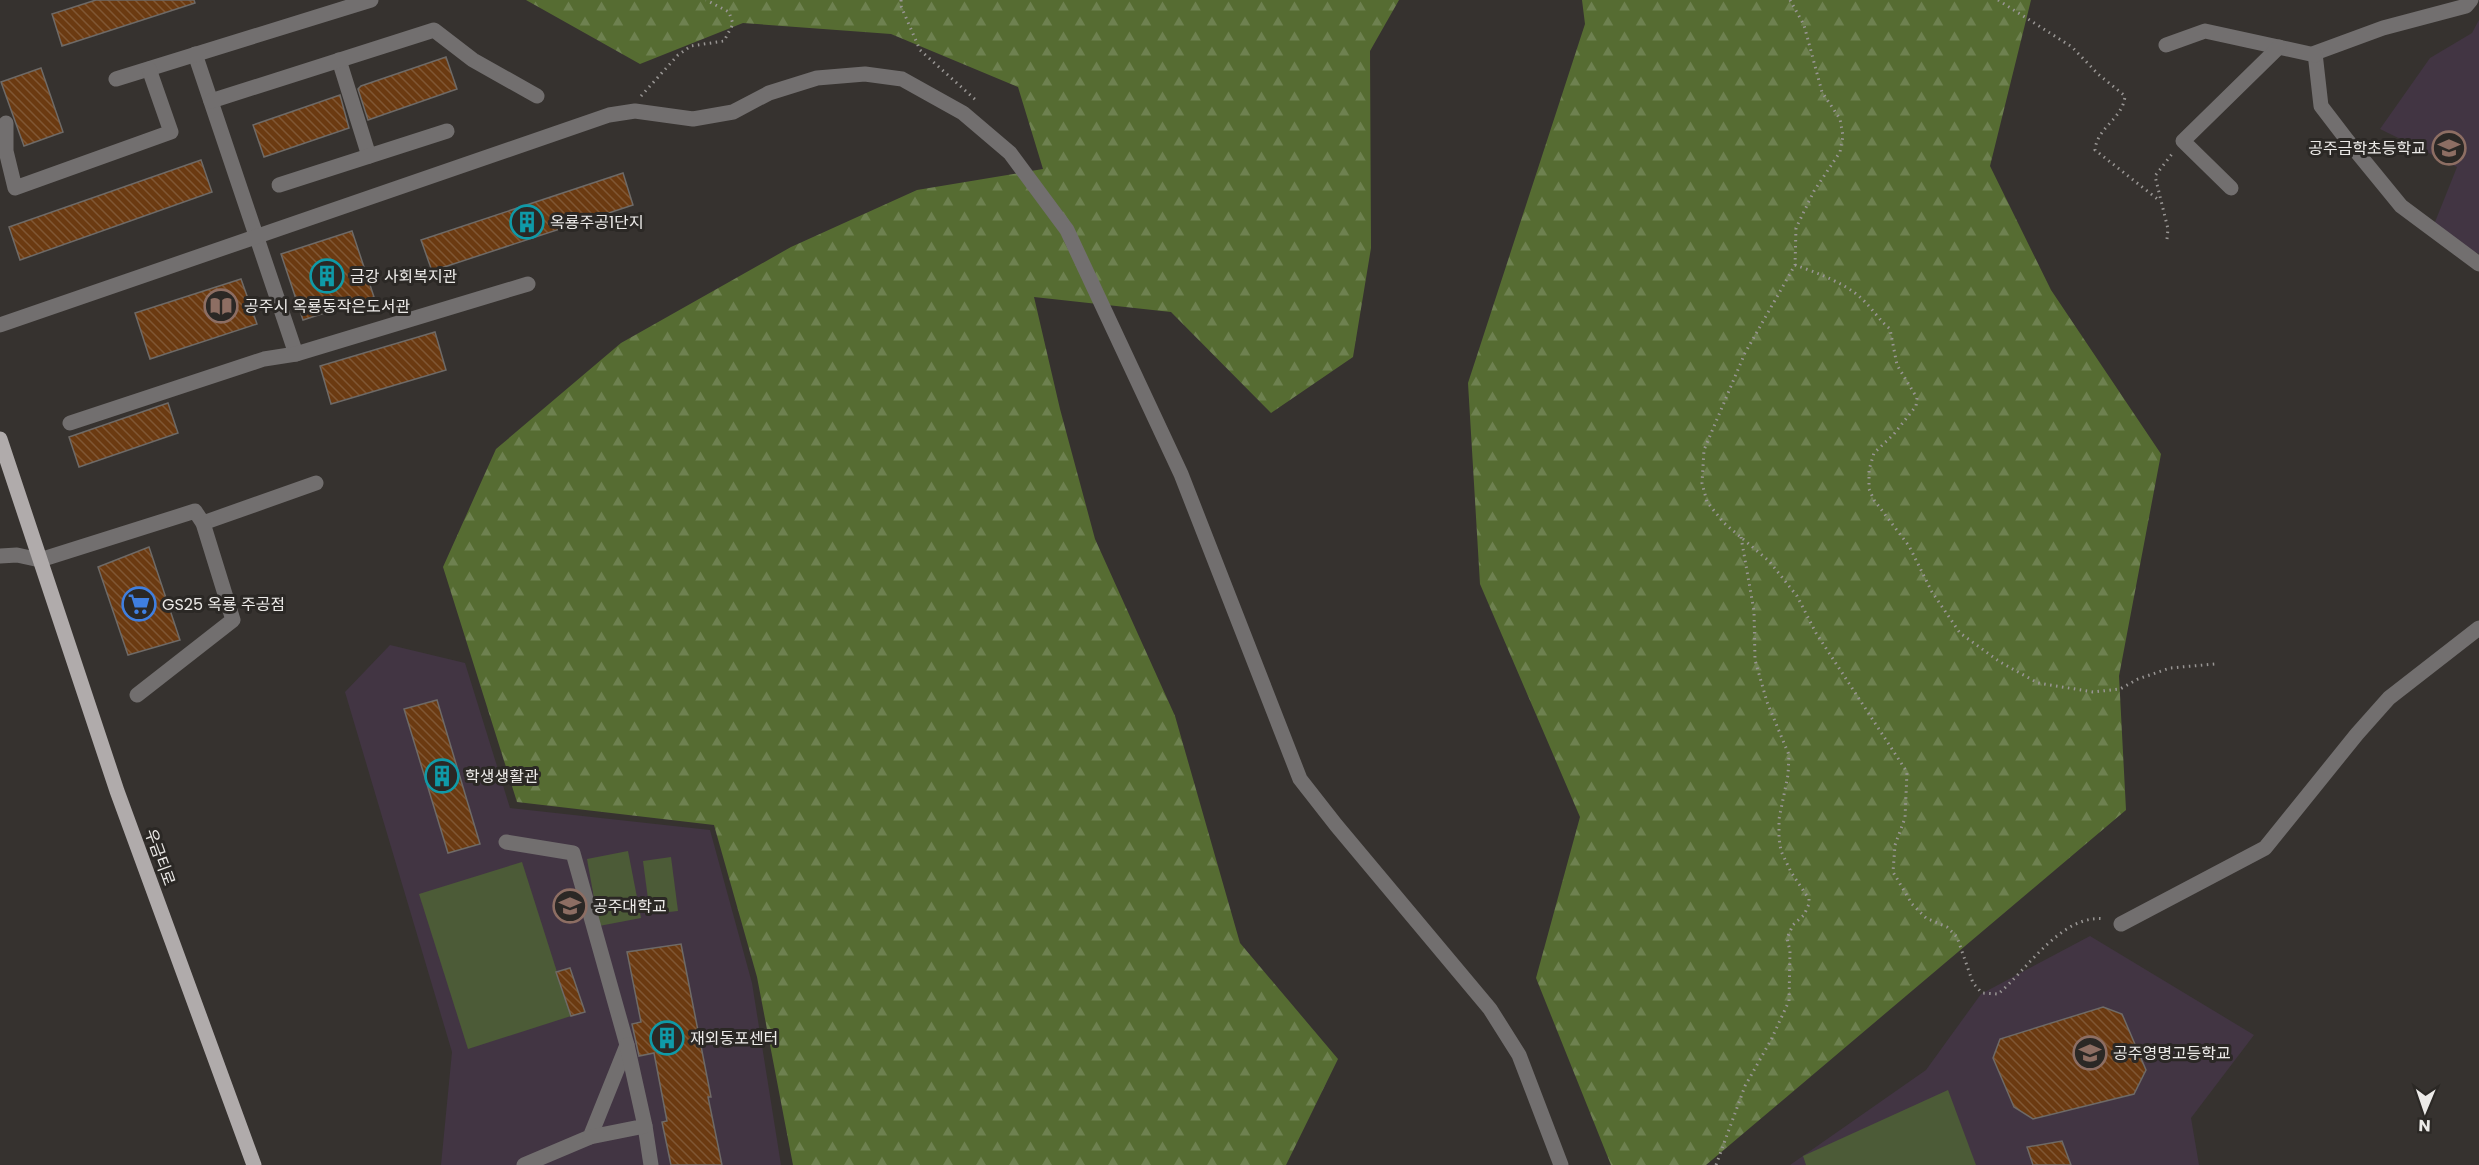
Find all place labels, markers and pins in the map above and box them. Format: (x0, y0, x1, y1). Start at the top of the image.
school or university icon: 공주금학초등학교 (2431, 130, 2467, 166)
place label: 공주금학초등학교 (2308, 137, 2426, 160)
building icon: 옥룡주공1단지 (509, 204, 545, 240)
place label: 옥룡주공1단지 (550, 211, 643, 234)
building icon: 금강 사회복지관 (309, 258, 345, 294)
place label: 금강 사회복지관 (350, 265, 458, 288)
library icon: 공주시 옥룡동작은도서관 (203, 288, 239, 324)
place label: 공주시 옥룡동작은도서관 (244, 295, 410, 318)
supermarket icon: GS25 옥룡 주공점 (121, 586, 157, 622)
place label: GS25 옥룡 주공점 (162, 593, 285, 616)
building icon: 학생생활관 (424, 758, 460, 794)
place label: 학생생활관 (465, 765, 539, 788)
school or university icon: 공주대학교 (552, 888, 588, 924)
place label: 공주대학교 (593, 895, 667, 918)
building icon: 재외동포센터 (649, 1020, 685, 1056)
place label: 재외동포센터 (690, 1027, 778, 1050)
school or university icon: 공주영명고등학교 (2072, 1035, 2108, 1071)
place label: 공주영명고등학교 (2113, 1042, 2231, 1065)

